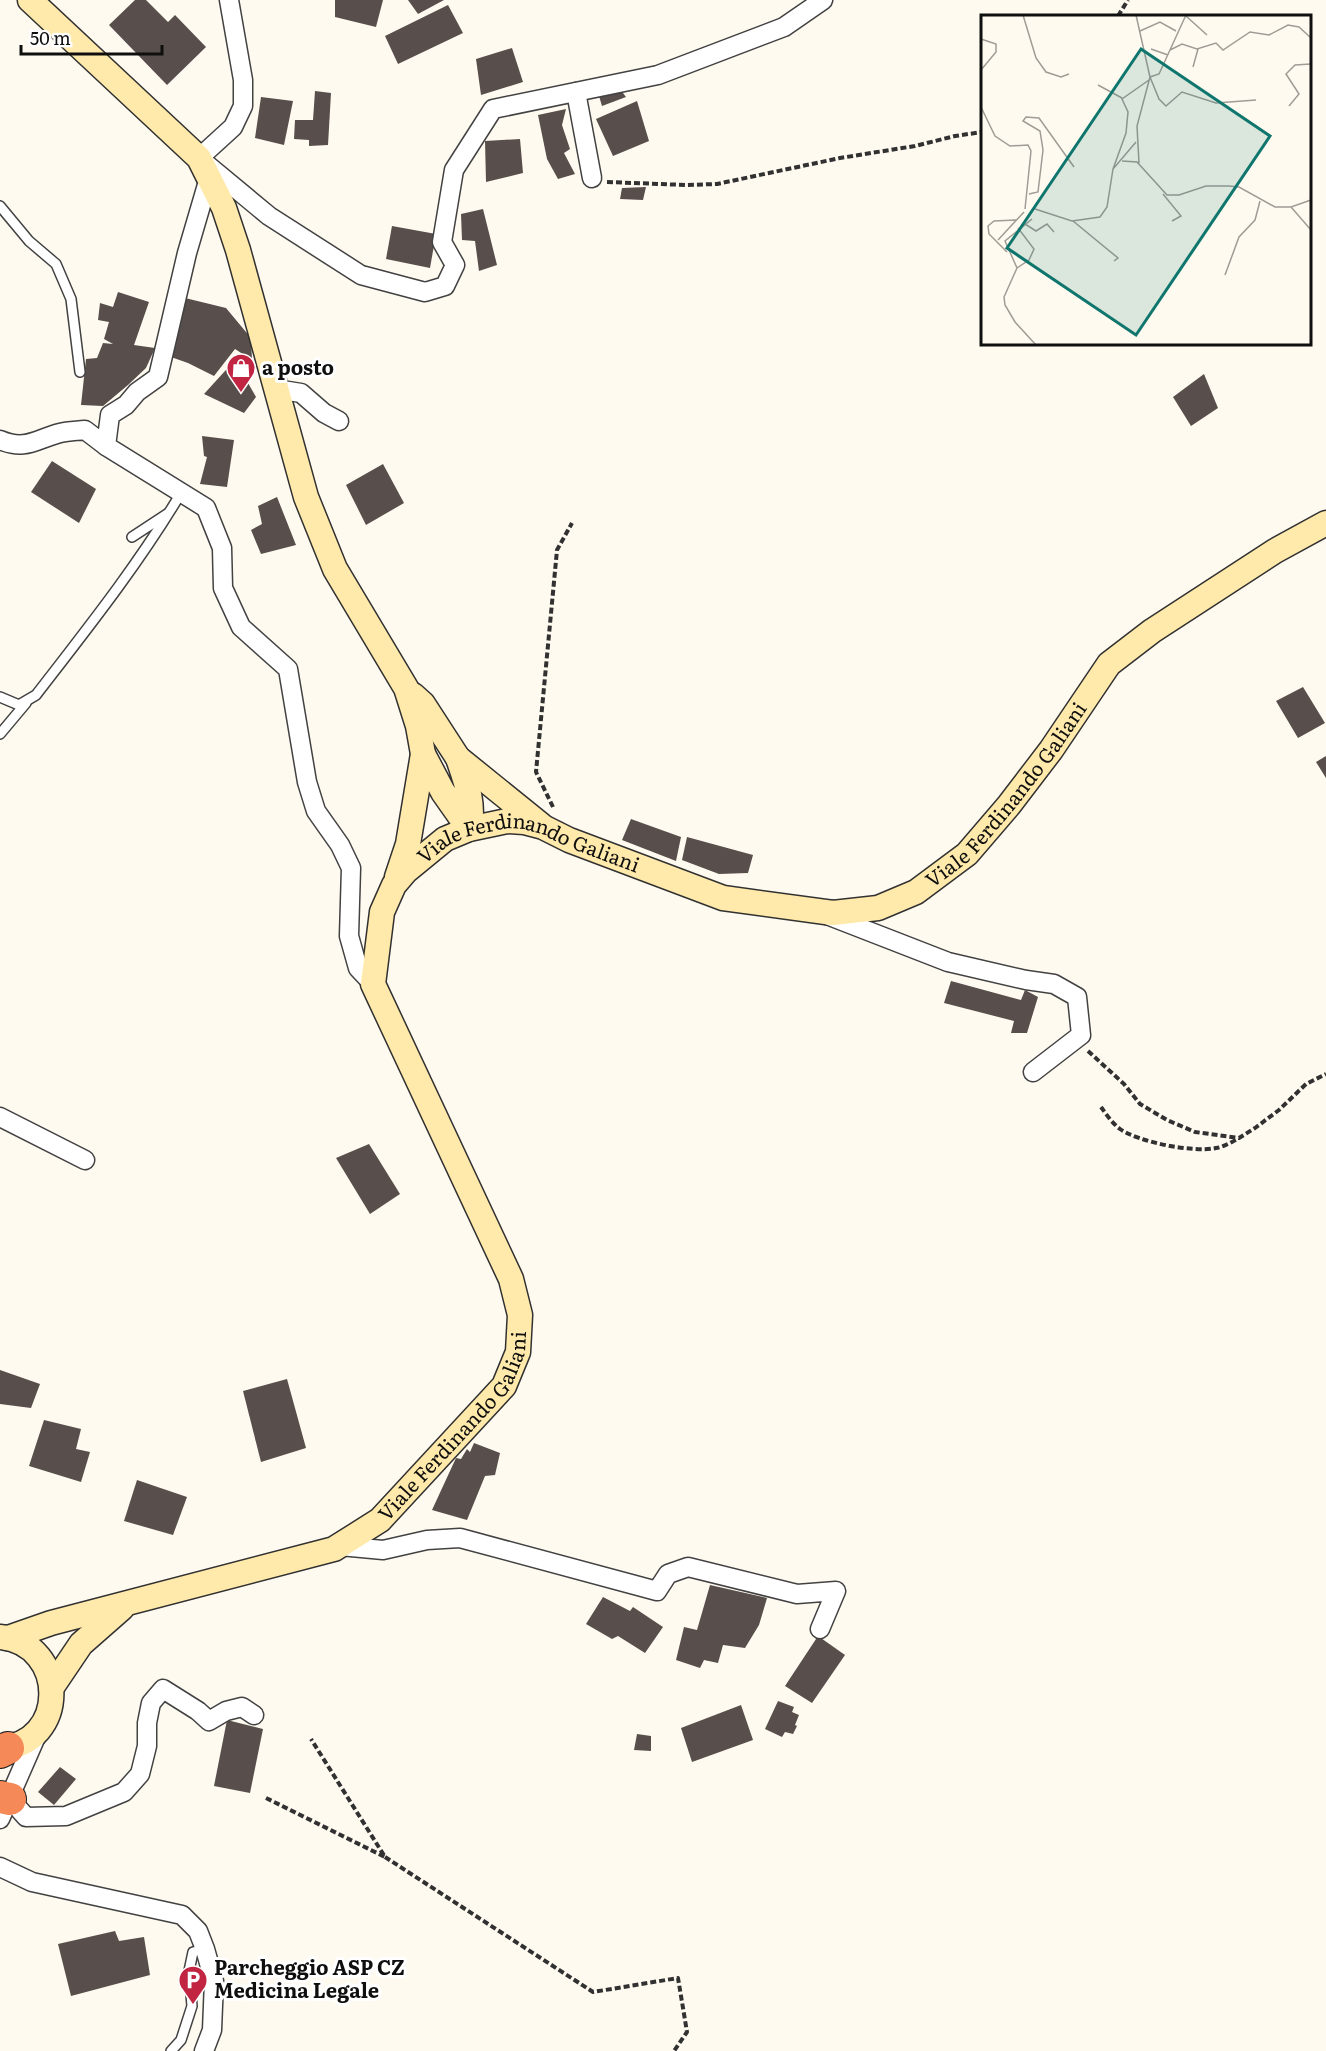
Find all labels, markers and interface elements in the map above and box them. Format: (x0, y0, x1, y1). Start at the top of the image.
inset map (981, 15, 1311, 345)
scale bar (21, 18, 162, 56)
text: 50 m (30, 24, 71, 51)
place label: a posto (262, 351, 334, 381)
shop icon: a posto (225, 352, 257, 394)
street label: Viale Ferdinando Galiani (918, 695, 1093, 893)
text: Viale Ferdinando Galiani (409, 804, 645, 878)
street label: Viale Ferdinando Galiani (411, 853, 649, 881)
street label: Viale Ferdinando Galiani (370, 1330, 532, 1527)
place label: Parcheggio ASP CZ Medicina Legale (214, 1951, 405, 2004)
parking icon: Parcheggio ASP CZ Medicina Legale (177, 1964, 209, 2006)

